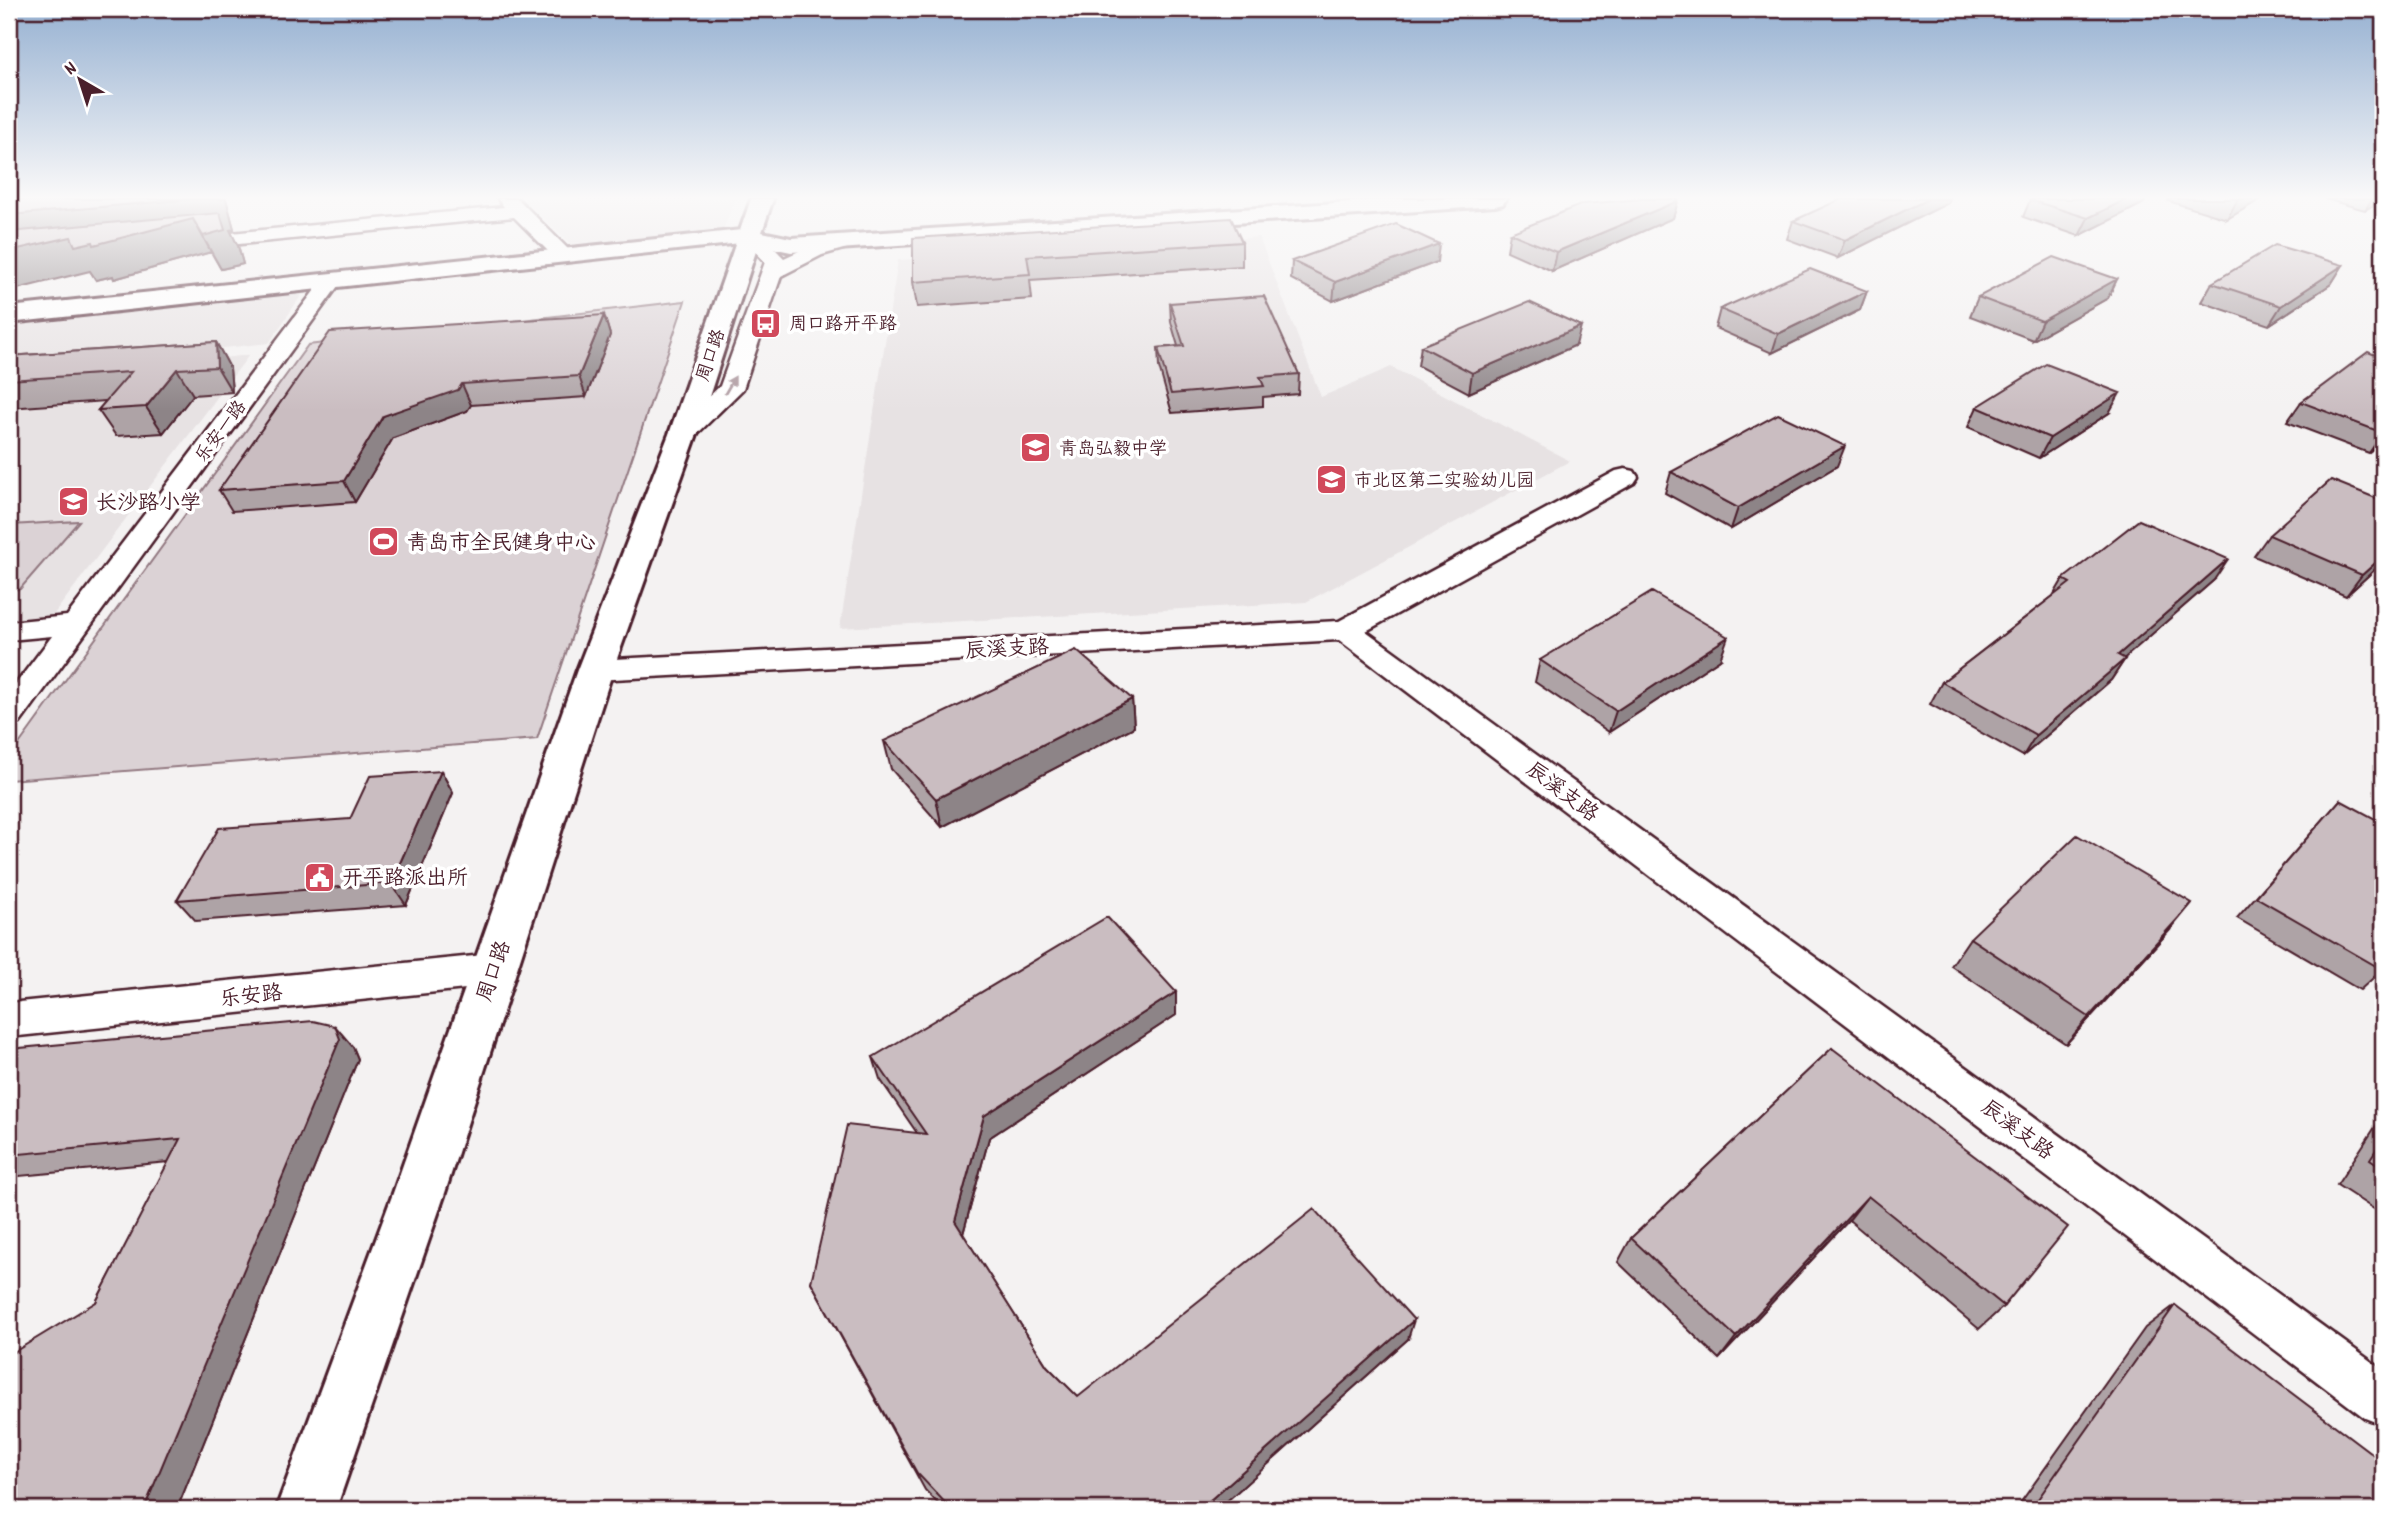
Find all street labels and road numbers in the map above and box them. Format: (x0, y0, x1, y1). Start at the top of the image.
street label: 周口路 (692, 326, 733, 385)
street label: 乐安一路 (190, 396, 254, 469)
street label: 辰溪支路 (964, 634, 1050, 668)
street label: 辰溪支路 (1519, 756, 1604, 831)
street label: 周口路 (471, 937, 520, 1007)
street label: 乐安路 (218, 980, 284, 1016)
street label: 辰溪支路 (1974, 1094, 2059, 1169)

